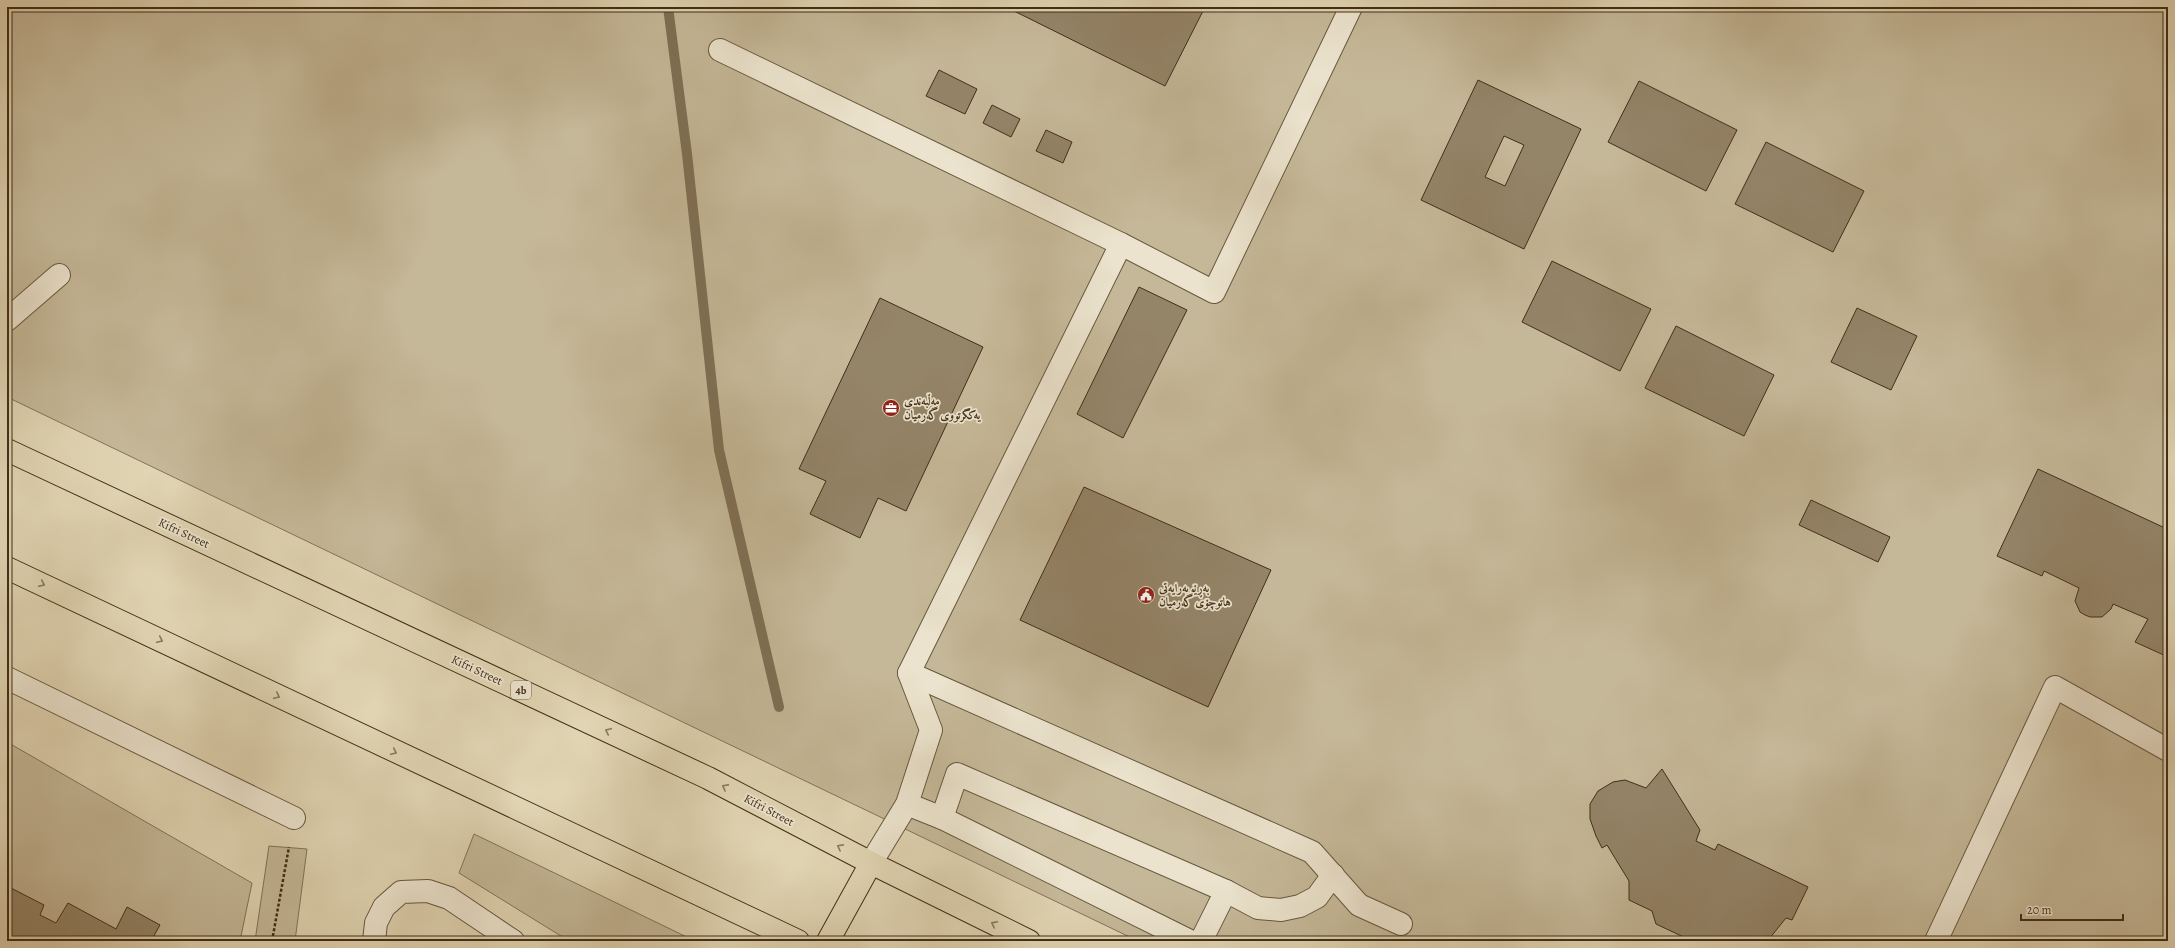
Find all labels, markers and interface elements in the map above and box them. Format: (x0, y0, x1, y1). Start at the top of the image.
place label: مەڵبەندی یەکگرتووی گەرمیان (904, 393, 981, 423)
office icon: مەڵبەندی یەکگرتووی گەرمیان (881, 398, 901, 418)
street label: Kifri Street (156, 514, 212, 552)
one-way arrow (38, 579, 46, 587)
place label: بەڕێوبەرایەتی هاتوچۆی گەرمیان (1158, 580, 1231, 610)
public building icon: بەڕێوبەرایەتی هاتوچۆی گەرمیان (1136, 585, 1156, 605)
one-way arrow (155, 635, 163, 643)
street label: Kifri Street (449, 651, 505, 689)
road number: 4b (511, 681, 531, 699)
one-way arrow (273, 691, 280, 699)
one-way arrow (604, 728, 612, 736)
one-way arrow (390, 747, 398, 755)
one-way arrow (722, 784, 729, 792)
street label: Kifri Street (741, 790, 797, 830)
one-way arrow (837, 844, 845, 852)
scale bar (2021, 896, 2123, 922)
text: 20 m (2027, 902, 2051, 918)
one-way arrow (991, 921, 999, 929)

